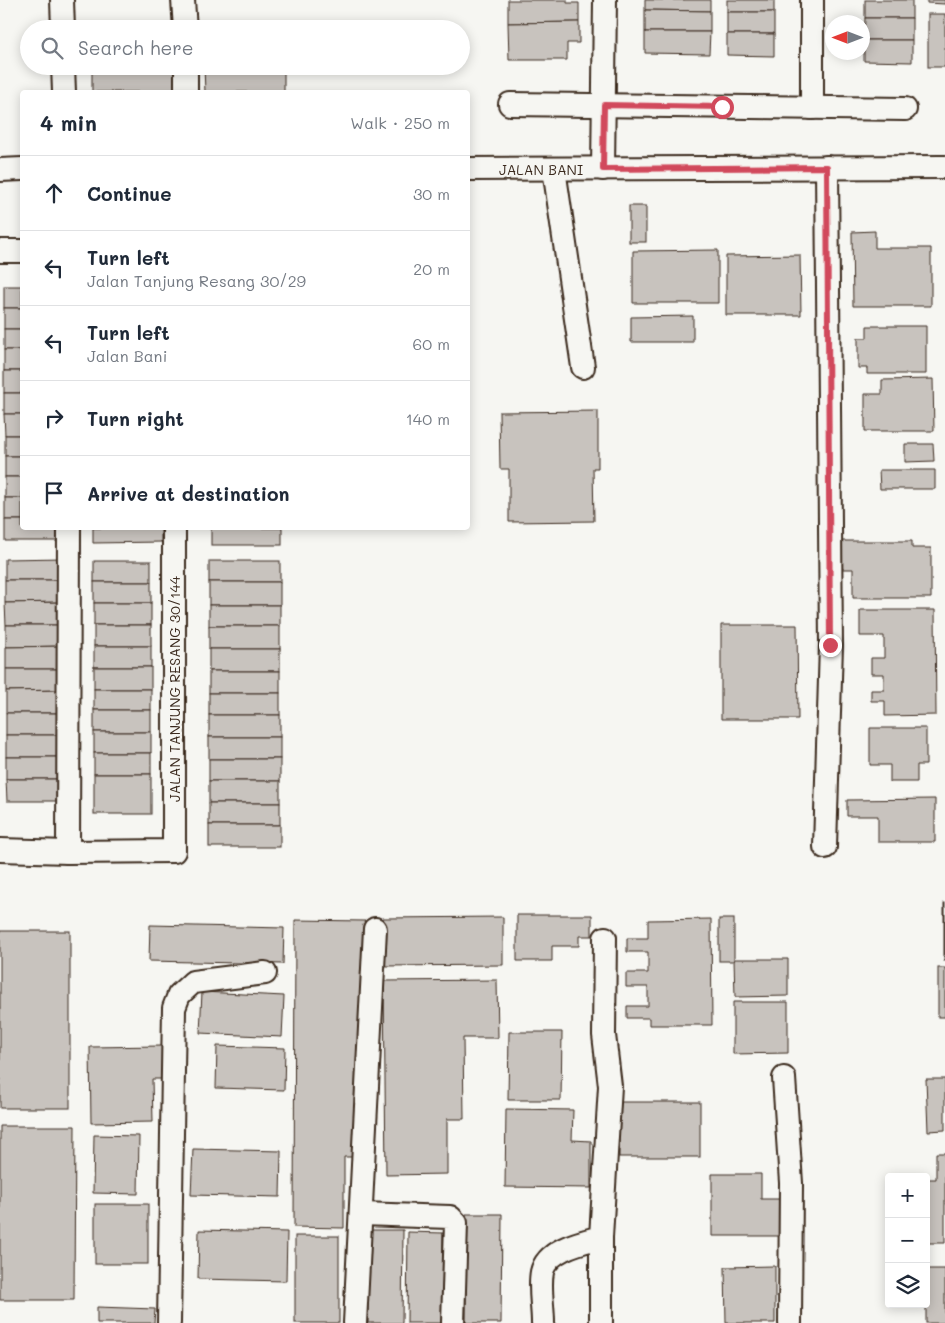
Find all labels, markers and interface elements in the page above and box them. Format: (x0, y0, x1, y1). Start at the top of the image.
north arrow (825, 15, 870, 60)
search box (20, 20, 470, 75)
icon: search (38, 34, 66, 62)
text: Search here (78, 35, 194, 60)
route start (711, 96, 734, 119)
text: 4 min (40, 109, 97, 136)
text: Walk · 250 m (350, 112, 450, 133)
street label: JALAN BANI (499, 160, 583, 179)
icon: ahead (40, 179, 68, 207)
text: Continue (87, 181, 172, 206)
text: 30 m (413, 183, 450, 204)
text: Turn left (87, 245, 170, 270)
icon: left (40, 254, 68, 282)
text: 20 m (413, 258, 450, 279)
text: Jalan Tanjung Resang 30/29 (87, 270, 306, 291)
text: Turn left (87, 320, 170, 345)
icon: left (40, 329, 68, 357)
text: 60 m (413, 333, 450, 354)
text: Jalan Bani (87, 345, 167, 366)
icon: right (40, 404, 68, 432)
text: Turn right (87, 406, 184, 431)
text: 140 m (406, 408, 450, 429)
icon: arrive (40, 479, 68, 507)
text: Arrive at destination (87, 481, 290, 506)
street label: JALAN TANJUNG RESANG 30/144 (165, 575, 184, 802)
route end (819, 634, 842, 657)
map controls (885, 1173, 930, 1308)
button: + (885, 1173, 930, 1218)
button: − (885, 1218, 930, 1263)
button: layers (885, 1263, 930, 1308)

